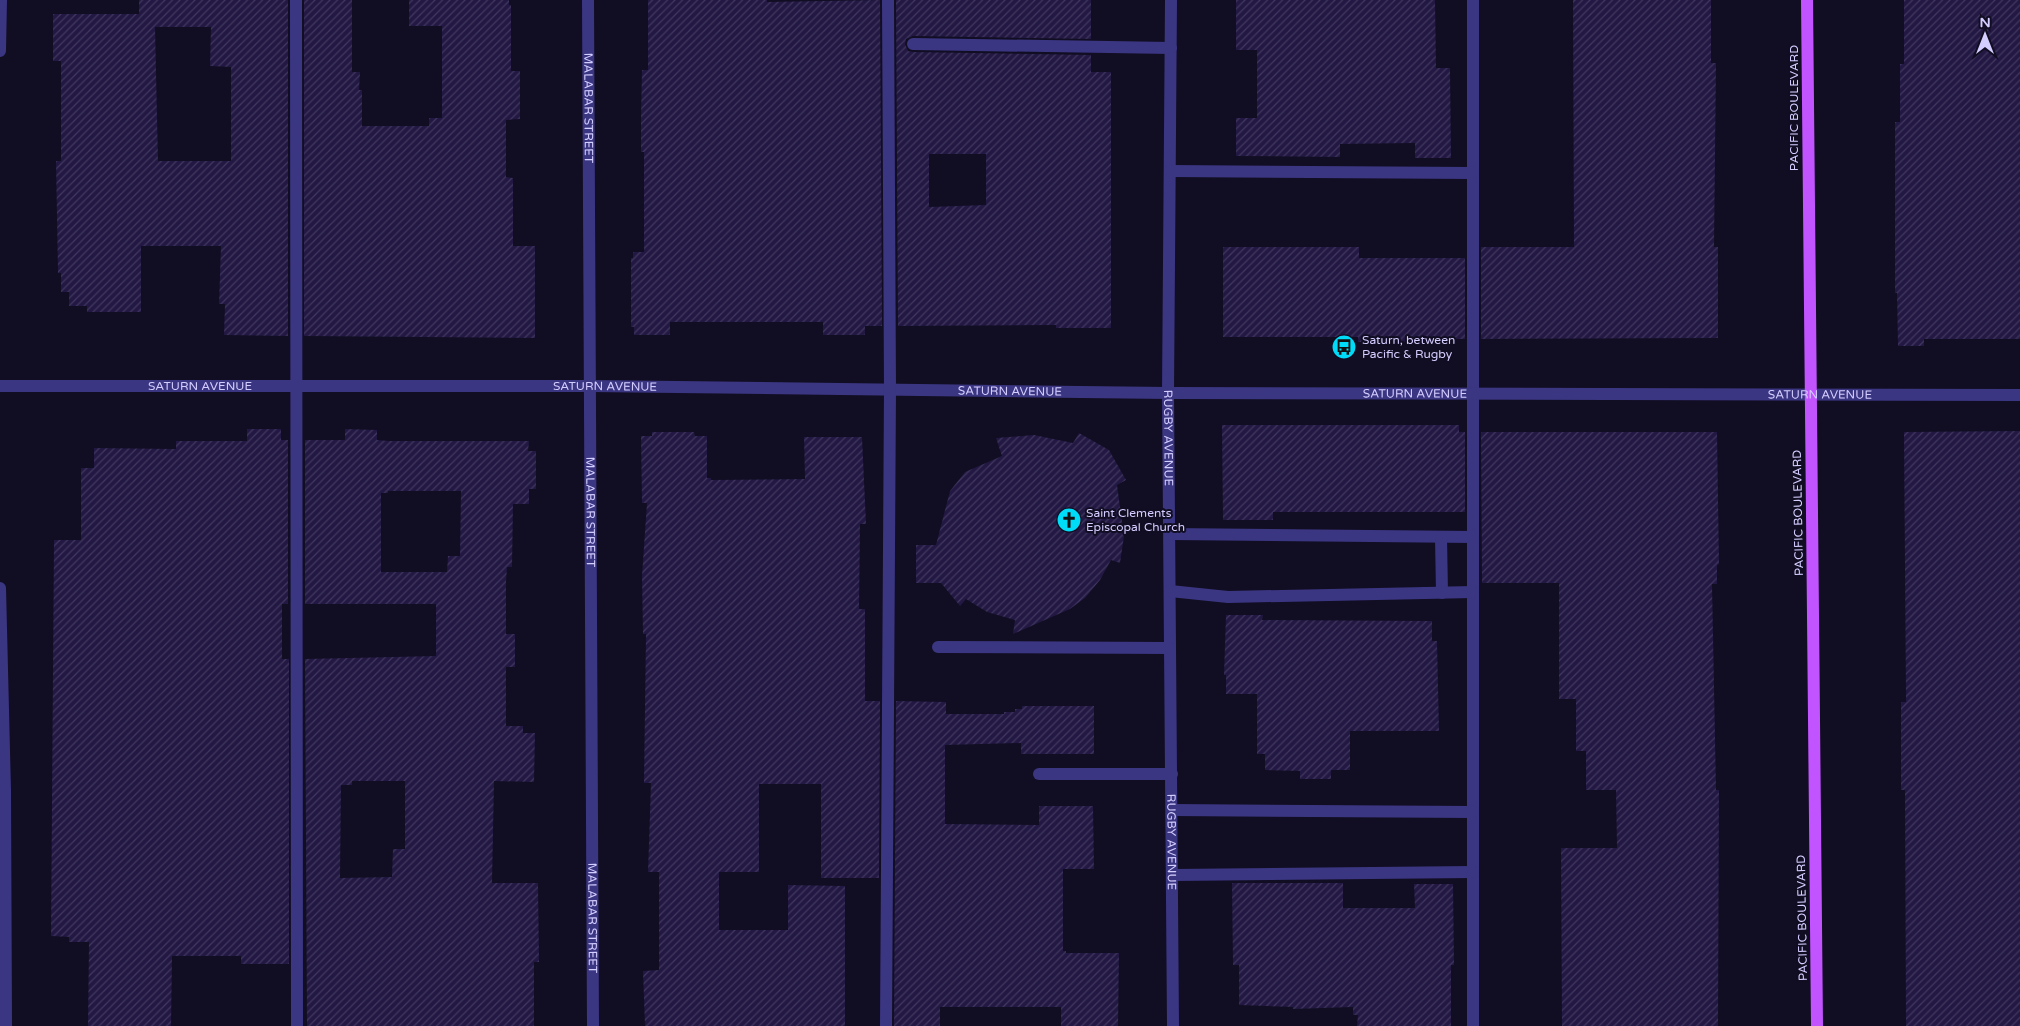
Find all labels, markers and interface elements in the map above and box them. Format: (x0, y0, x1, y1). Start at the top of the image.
north arrow (1960, 10, 2010, 60)
text: N (1979, 14, 1991, 31)
street label: PACIFIC BOULEVARD (1787, 45, 1801, 171)
street label: MALABAR STREET (581, 53, 596, 164)
place label: Saturn, between Pacific & Rugby (1362, 333, 1455, 361)
bus stop icon: Saturn, between Pacific & Rugby (1331, 334, 1357, 360)
street label: SATURN AVENUE (148, 379, 252, 393)
street label: SATURN AVENUE (553, 379, 658, 394)
street label: SATURN AVENUE (958, 383, 1062, 399)
street label: SATURN AVENUE (1363, 386, 1467, 401)
street label: SATURN AVENUE (1768, 387, 1872, 402)
street label: RUGBY AVENUE (1161, 390, 1176, 487)
street label: PACIFIC BOULEVARD (1790, 450, 1806, 576)
street label: MALABAR STREET (583, 457, 598, 568)
place label: Saint Clements Episcopal Church (1086, 506, 1185, 534)
church icon: Saint Clements Episcopal Church (1056, 507, 1082, 533)
street label: RUGBY AVENUE (1164, 794, 1179, 891)
street label: PACIFIC BOULEVARD (1794, 855, 1810, 981)
street label: MALABAR STREET (585, 863, 600, 974)

